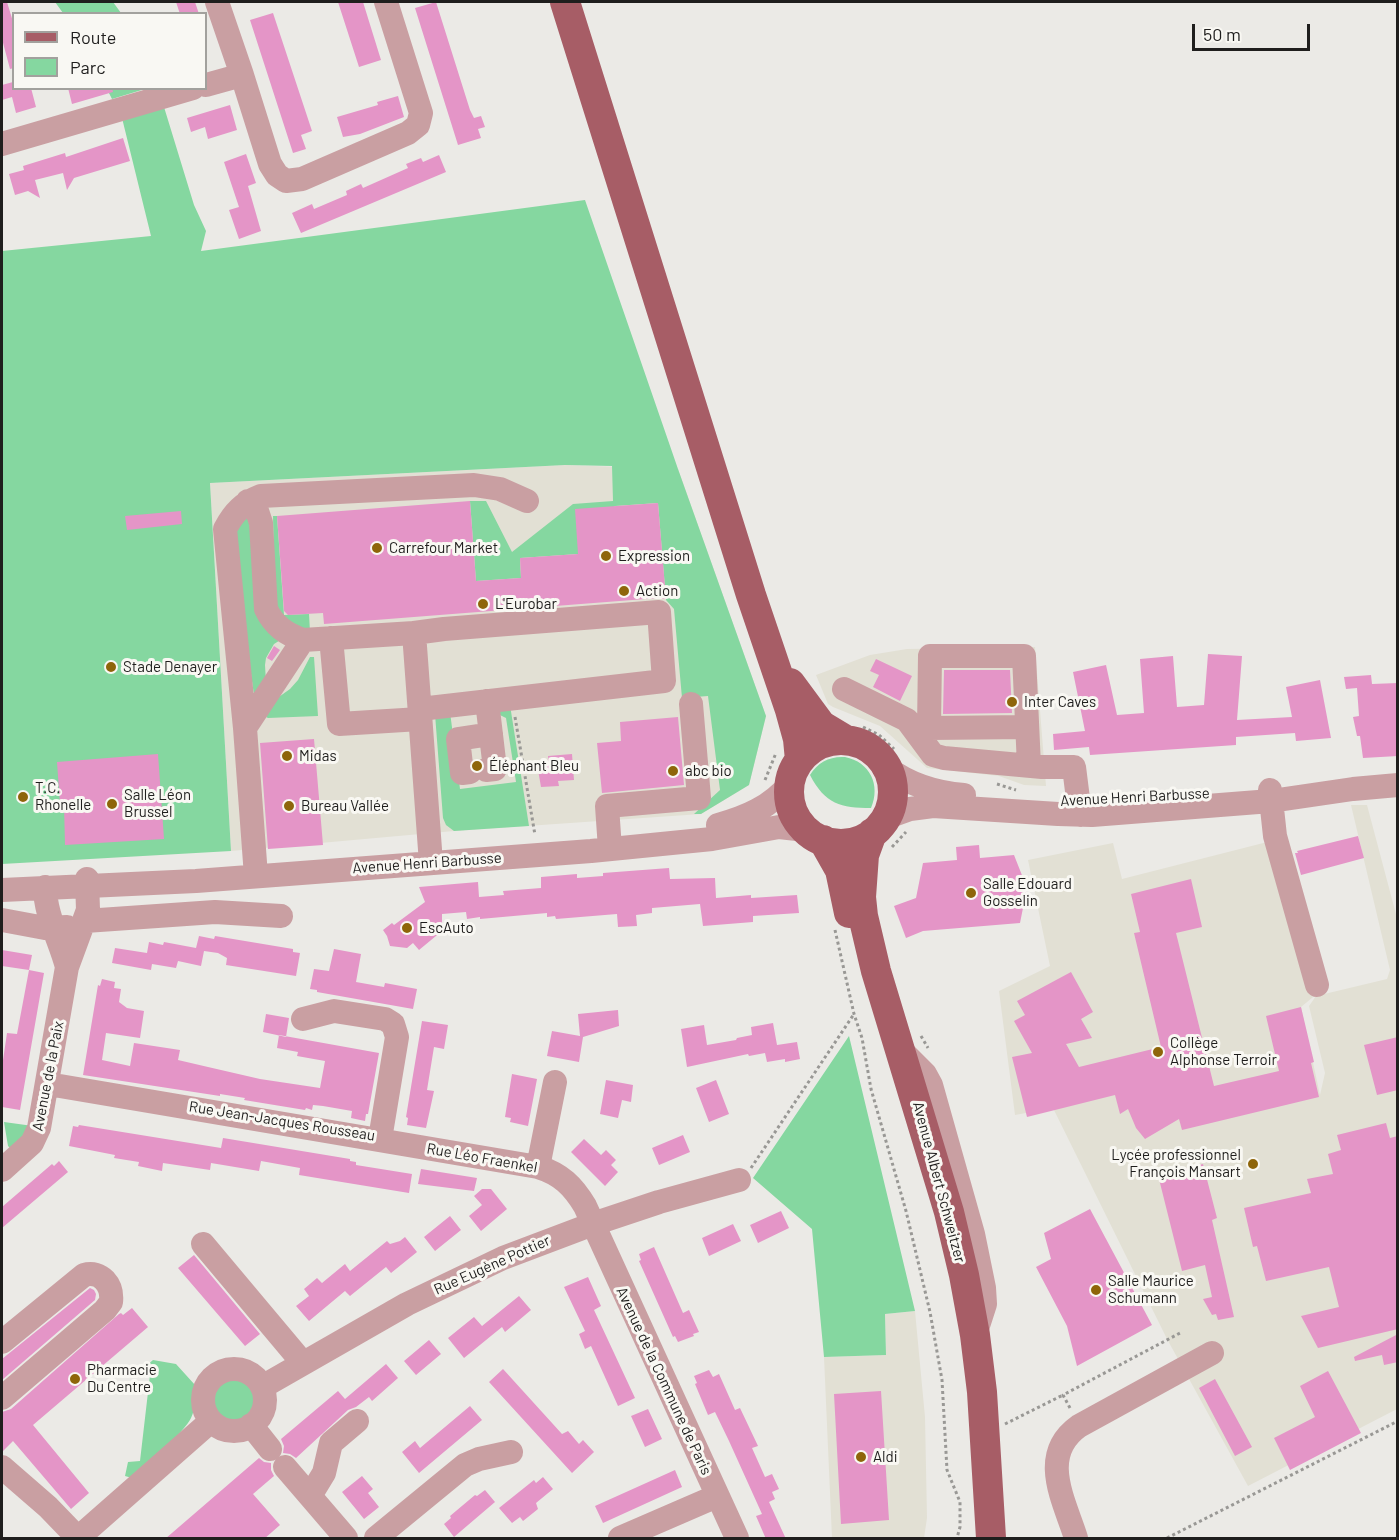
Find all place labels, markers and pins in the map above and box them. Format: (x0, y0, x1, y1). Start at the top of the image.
place label: Carrefour Market (389, 539, 498, 557)
marker: Carrefour Market (370, 541, 384, 555)
place label: Expression (618, 547, 690, 565)
marker: Expression (599, 549, 613, 563)
place label: Action (636, 582, 678, 600)
marker: Action (617, 584, 631, 598)
place label: L'Eurobar (495, 595, 557, 613)
marker: L'Eurobar (476, 597, 490, 611)
place label: Stade Denayer (123, 658, 217, 676)
marker: Stade Denayer (104, 660, 118, 674)
place label: Inter Caves (1024, 693, 1096, 711)
marker: Inter Caves (1005, 695, 1019, 709)
place label: Midas (299, 747, 337, 765)
marker: Midas (280, 749, 294, 763)
place label: Éléphant Bleu (489, 757, 579, 775)
marker: Éléphant Bleu (470, 759, 484, 773)
place label: abc bio (685, 762, 732, 780)
marker: abc bio (666, 764, 680, 778)
place label: T.C. Rhonelle (35, 779, 91, 814)
place label: Salle Léon Brussel (124, 786, 191, 821)
marker: T.C. Rhonelle (16, 790, 30, 804)
marker: Salle Léon Brussel (105, 797, 119, 811)
place label: Bureau Vallée (301, 797, 389, 815)
marker: Bureau Vallée (282, 799, 296, 813)
place label: Salle Edouard Gosselin (983, 875, 1072, 910)
marker: Salle Edouard Gosselin (964, 886, 978, 900)
place label: EscAuto (419, 919, 474, 937)
marker: EscAuto (400, 921, 414, 935)
place label: Collège Alphonse Terroir (1170, 1034, 1277, 1069)
marker: Collège Alphonse Terroir (1151, 1045, 1165, 1059)
place label: Lycée professionnel François Mansart (1111, 1146, 1241, 1181)
marker: Lycée professionnel François Mansart (1246, 1157, 1260, 1171)
place label: Salle Maurice Schumann (1108, 1272, 1194, 1307)
marker: Salle Maurice Schumann (1089, 1283, 1103, 1297)
place label: Pharmacie Du Centre (87, 1361, 157, 1396)
marker: Pharmacie Du Centre (68, 1372, 82, 1386)
place label: Aldi (873, 1448, 898, 1466)
marker: Aldi (854, 1450, 868, 1464)

